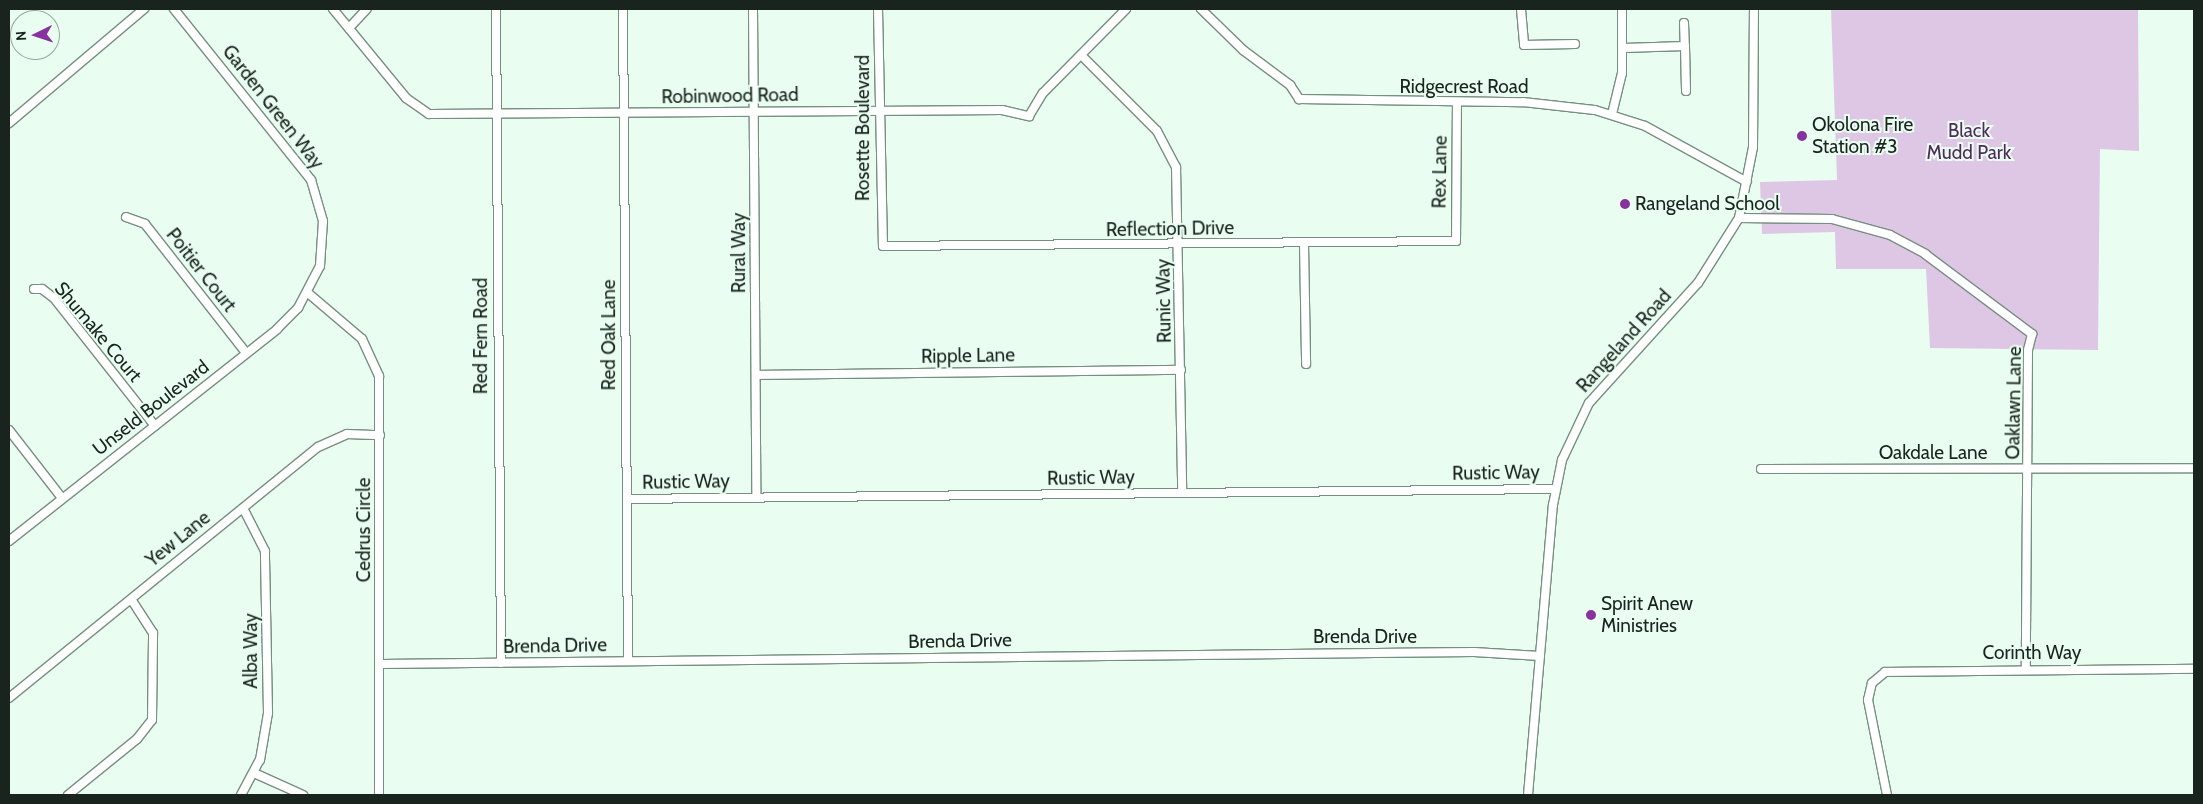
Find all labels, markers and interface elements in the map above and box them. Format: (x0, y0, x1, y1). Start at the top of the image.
north arrow (10, 10, 60, 60)
text: N (12, 30, 30, 42)
street label: Garden Green Way (217, 40, 329, 174)
street label: Rosette Boulevard (852, 55, 874, 201)
street label: Ridgecrest Road (1400, 76, 1528, 98)
street label: Robinwood Road (661, 83, 799, 109)
place label: Okolona Fire Station #3 (1812, 114, 1913, 158)
park label: Black Mudd Park (1927, 120, 2011, 164)
marker: Okolona Fire Station #3 (1796, 130, 1808, 142)
street label: Rex Lane (1428, 135, 1452, 209)
place label: Rangeland School (1635, 193, 1780, 215)
marker: Rangeland School (1619, 198, 1631, 210)
street label: Rural Way (728, 213, 750, 293)
street label: Reflection Drive (1106, 216, 1234, 242)
street label: Poitier Court (161, 224, 241, 316)
street label: Runic Way (1152, 259, 1176, 343)
street label: Shumake Court (50, 277, 146, 387)
street label: Red Fern Road (470, 278, 492, 394)
street label: Red Oak Lane (598, 280, 620, 390)
street label: Rangeland Road (1572, 285, 1676, 397)
street label: Ripple Lane (921, 344, 1015, 368)
street label: Oaklawn Lane (2002, 346, 2026, 460)
street label: Unseld Boulevard (88, 356, 214, 460)
street label: Oakdale Lane (1879, 442, 1987, 464)
street label: Rustic Way (1452, 461, 1540, 485)
street label: Rustic Way (1047, 466, 1135, 490)
street label: Rustic Way (642, 470, 730, 494)
street label: Cedrus Circle (353, 478, 375, 582)
street label: Yew Lane (141, 506, 215, 572)
place label: Spirit Anew Ministries (1601, 593, 1693, 637)
marker: Spirit Anew Ministries (1585, 609, 1597, 621)
street label: Alba Way (240, 613, 262, 689)
street label: Brenda Drive (1313, 626, 1417, 648)
street label: Brenda Drive (908, 629, 1012, 653)
street label: Brenda Drive (503, 634, 607, 658)
street label: Corinth Way (1983, 642, 2081, 664)

